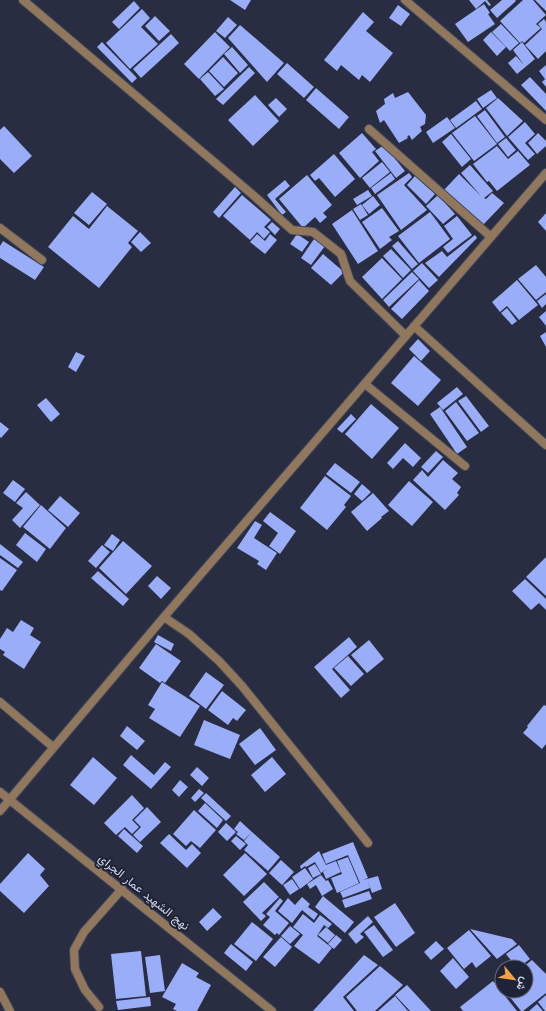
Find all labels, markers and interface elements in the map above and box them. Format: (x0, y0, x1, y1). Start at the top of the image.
street label: نهج الشهيد عمار الجراي (94, 851, 192, 935)
north arrow (494, 959, 534, 999)
text: ش (513, 975, 531, 993)

